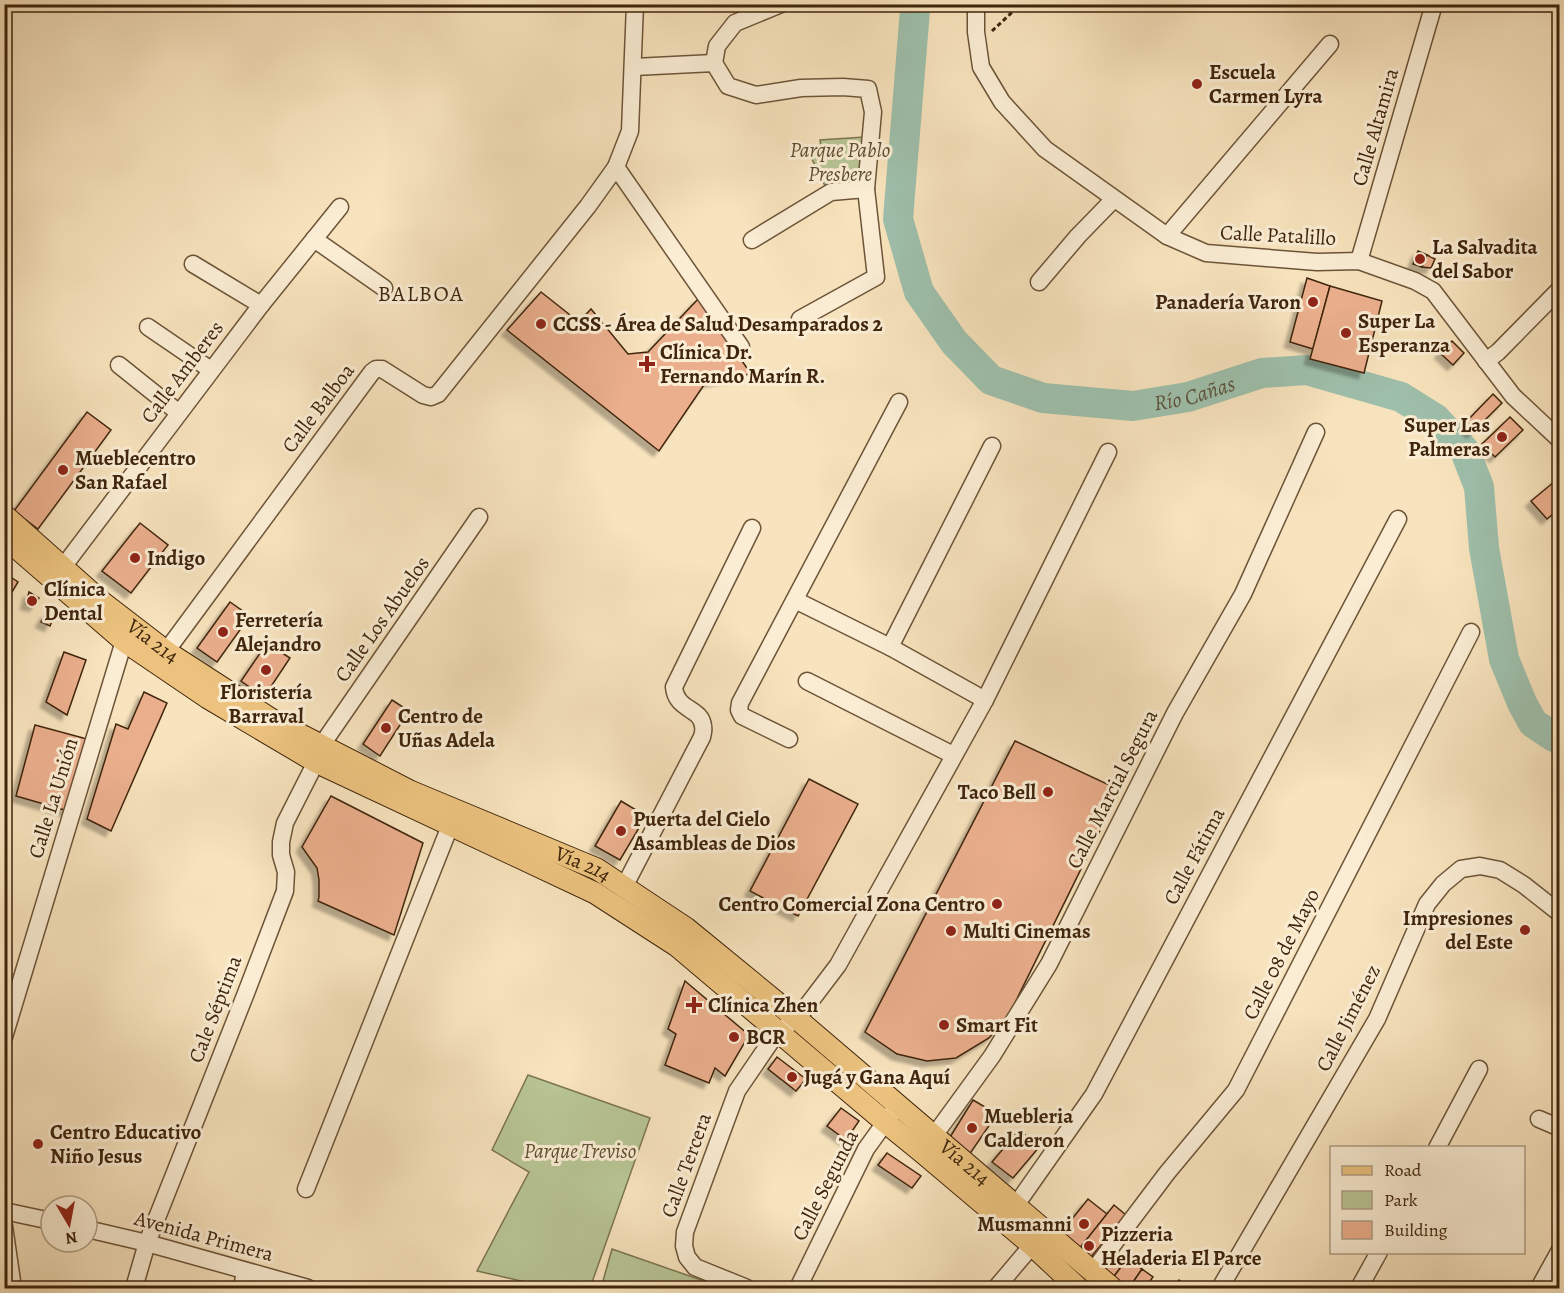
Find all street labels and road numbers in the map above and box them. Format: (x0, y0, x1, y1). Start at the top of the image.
street label: Calle Altamira (1345, 65, 1405, 189)
street label: Calle Patalillo (1219, 218, 1337, 252)
street label: Calle Amberes (134, 315, 230, 429)
street label: Calle Balboa (275, 357, 361, 458)
street label: Calle Los Abuelos (328, 550, 436, 688)
street label: Vía 214 (120, 611, 184, 670)
street label: Calle Marcial Segura (1060, 704, 1164, 873)
street label: Calle La Unión (21, 734, 85, 862)
street label: Calle Fátima (1157, 802, 1231, 910)
street label: Vía 214 (550, 839, 617, 889)
street label: Calle 08 de Mayo (1236, 884, 1326, 1024)
street label: Cale Séptima (182, 951, 248, 1067)
street label: Calle Jiménez (1309, 960, 1387, 1076)
street label: Calle Tercera (654, 1108, 718, 1221)
street label: Calle Segunda (785, 1125, 865, 1245)
street label: Vía 214 (933, 1132, 996, 1192)
street label: Avenida Primera (130, 1204, 277, 1268)

